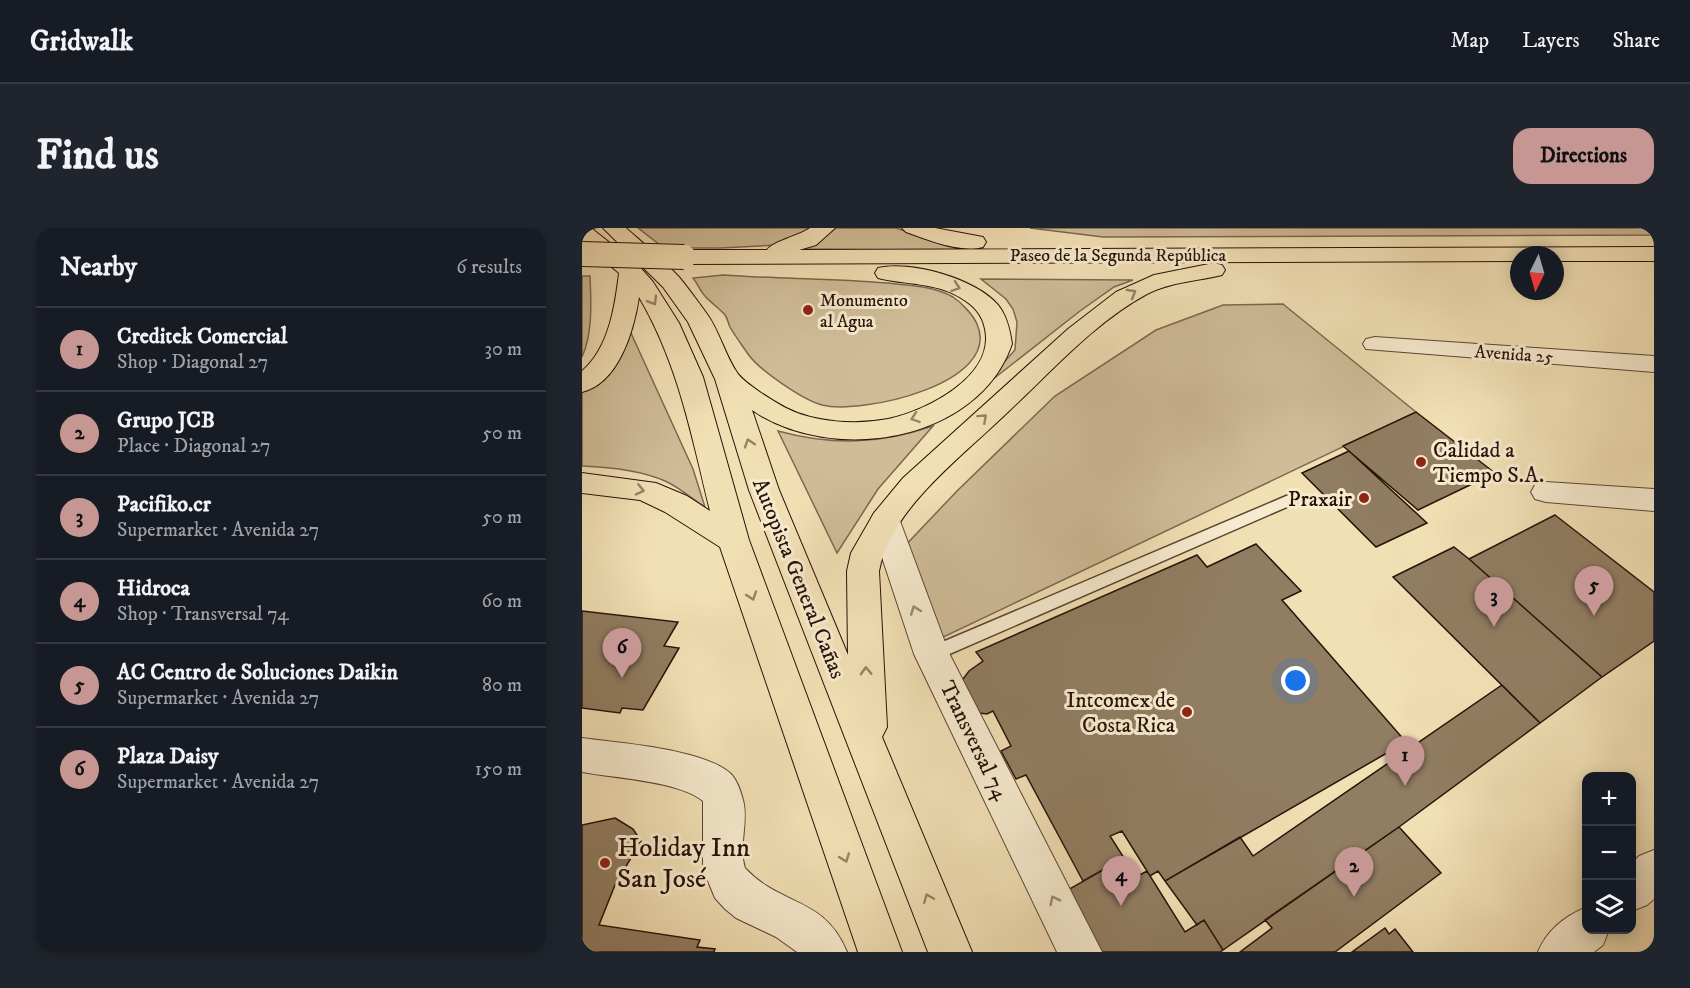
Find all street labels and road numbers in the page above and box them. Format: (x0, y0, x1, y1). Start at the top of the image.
street label: Paseo de la Segunda República (1010, 245, 1227, 267)
street label: Avenida 25 (1474, 341, 1554, 369)
street label: Autopista General Cañas (746, 474, 851, 683)
street label: Transversal 74 (933, 676, 1015, 806)

